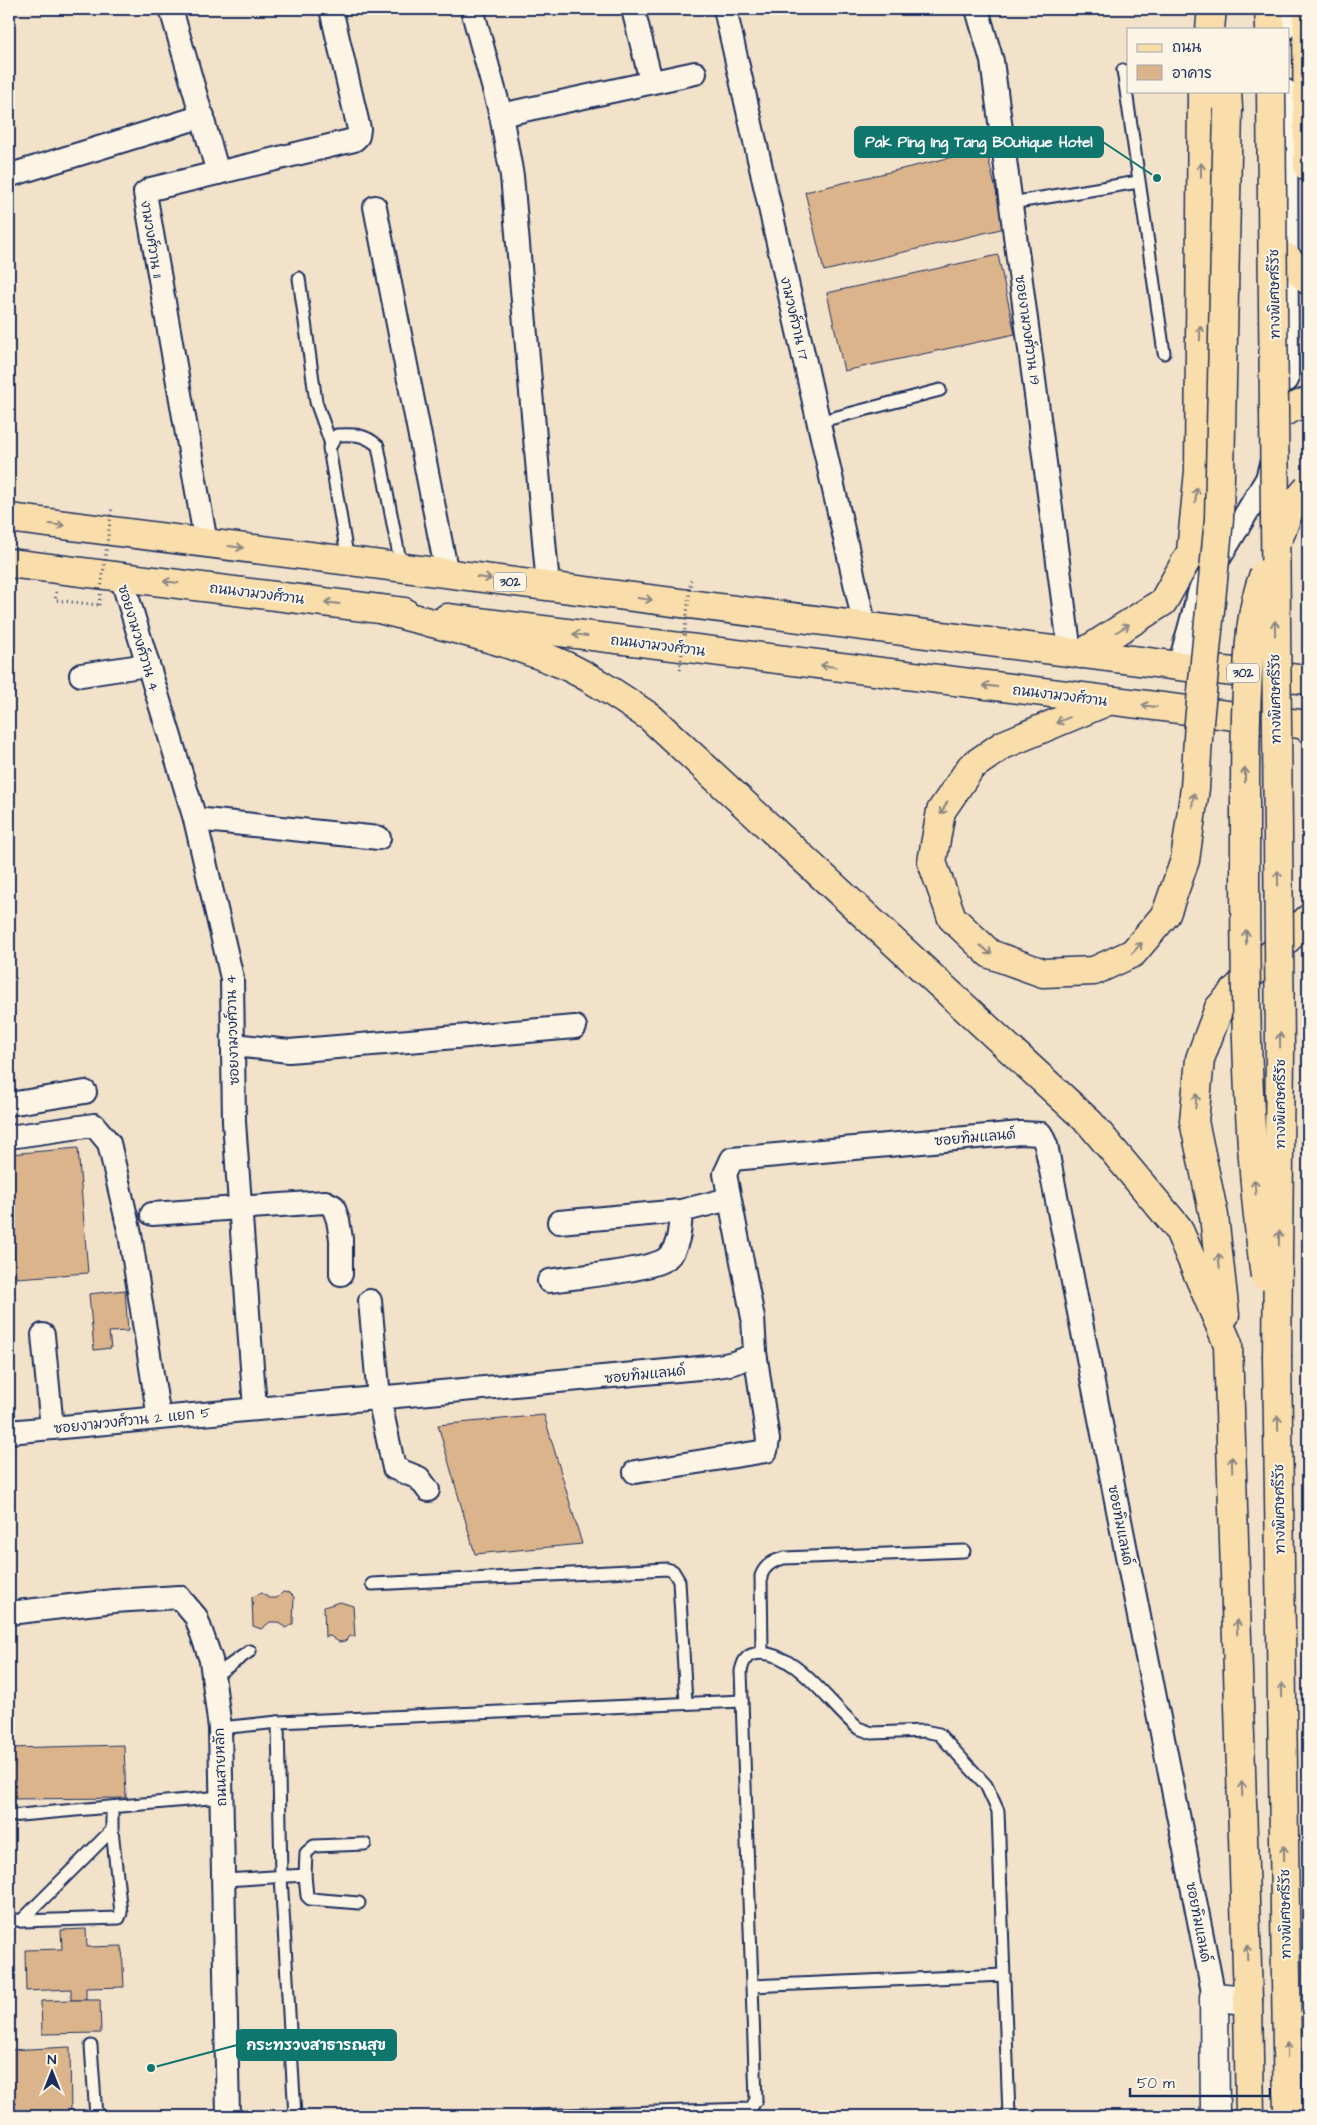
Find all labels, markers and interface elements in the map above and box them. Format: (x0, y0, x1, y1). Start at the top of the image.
legend (1127, 28, 1290, 92)
text: ถนน (1172, 37, 1201, 58)
text: อาคาร (1172, 63, 1212, 84)
callout: Pak Ping Ing Tang BOutique Hotel (855, 127, 1103, 157)
text: Pak Ping Ing Tang BOutique Hotel (865, 132, 1093, 155)
one-way arrow (1196, 163, 1206, 179)
street label: งามวงศ์วาน 11 (135, 199, 167, 280)
street label: ทางพิเศษศรีรัช (1264, 249, 1286, 339)
street label: งามวงศ์วาน 17 (775, 274, 813, 362)
street label: ซอยงามวงศ์วาน 19 (1009, 274, 1045, 386)
one-way arrow (1195, 325, 1205, 342)
one-way arrow (1192, 488, 1201, 504)
one-way arrow (49, 520, 65, 530)
one-way arrow (227, 542, 243, 552)
road number: 302 (494, 572, 526, 592)
one-way arrow (475, 573, 491, 583)
one-way arrow (163, 577, 179, 587)
street label: ถนนงามวงศ์วาน (208, 578, 306, 610)
street label: ซอยงามวงศ์วาน 4 (112, 582, 164, 695)
one-way arrow (637, 594, 653, 604)
one-way arrow (324, 598, 340, 608)
one-way arrow (1270, 620, 1280, 636)
one-way arrow (1115, 623, 1129, 633)
one-way arrow (573, 630, 589, 640)
street label: ถนนงามวงศ์วาน (609, 630, 707, 662)
street label: ทางพิเศษศรีรัช (1265, 654, 1287, 744)
one-way arrow (821, 661, 837, 671)
road number: 302 (1227, 664, 1259, 682)
street label: ถนนงามวงศ์วาน (1011, 680, 1109, 712)
one-way arrow (982, 681, 998, 691)
one-way arrow (1142, 701, 1158, 711)
one-way arrow (1056, 715, 1071, 725)
one-way arrow (1240, 768, 1250, 784)
one-way arrow (1189, 792, 1199, 808)
one-way arrow (939, 800, 949, 815)
one-way arrow (1273, 870, 1283, 886)
one-way arrow (1241, 929, 1250, 945)
one-way arrow (1131, 942, 1143, 954)
one-way arrow (979, 944, 992, 955)
street label: ซอยงามวงศ์วาน 4 (221, 974, 245, 1086)
one-way arrow (1275, 1033, 1284, 1049)
street label: ทางพิเศษศรีรัช (1271, 1059, 1291, 1149)
one-way arrow (1191, 1093, 1201, 1109)
street label: ซอยทิมแลนด์ (934, 1124, 1017, 1152)
one-way arrow (1251, 1179, 1260, 1195)
one-way arrow (1274, 1230, 1284, 1246)
one-way arrow (1214, 1253, 1224, 1269)
street label: ซอยทิมแลนด์ (603, 1361, 687, 1389)
street label: ซอยงามวงศ์วาน 2 แยก 5 (53, 1403, 211, 1439)
one-way arrow (1273, 1415, 1283, 1431)
one-way arrow (1227, 1457, 1236, 1473)
street label: ทางพิเศษศรีรัช (1269, 1464, 1291, 1554)
street label: ซอยทิมแลนด์ (1102, 1483, 1138, 1567)
one-way arrow (1232, 1619, 1242, 1636)
one-way arrow (1277, 1682, 1287, 1698)
street label: ถนนสายหลัก (210, 1727, 232, 1807)
one-way arrow (1237, 1782, 1247, 1798)
one-way arrow (1279, 1845, 1289, 1861)
street label: ทางพิเศษศรีรัช (1275, 1869, 1297, 1959)
street label: ซอยทิมแลนด์ (1180, 1880, 1216, 1964)
one-way arrow (1242, 1944, 1252, 1960)
callout: กระทรวงสาธารณสุข (237, 2030, 396, 2060)
text: กระทรวงสาธารณสุข (246, 2035, 386, 2056)
one-way arrow (1282, 2042, 1292, 2058)
north arrow (28, 2048, 78, 2098)
text: N (48, 2050, 57, 2070)
scale bar (1130, 2065, 1270, 2097)
text: 50 m (1137, 2073, 1175, 2094)

